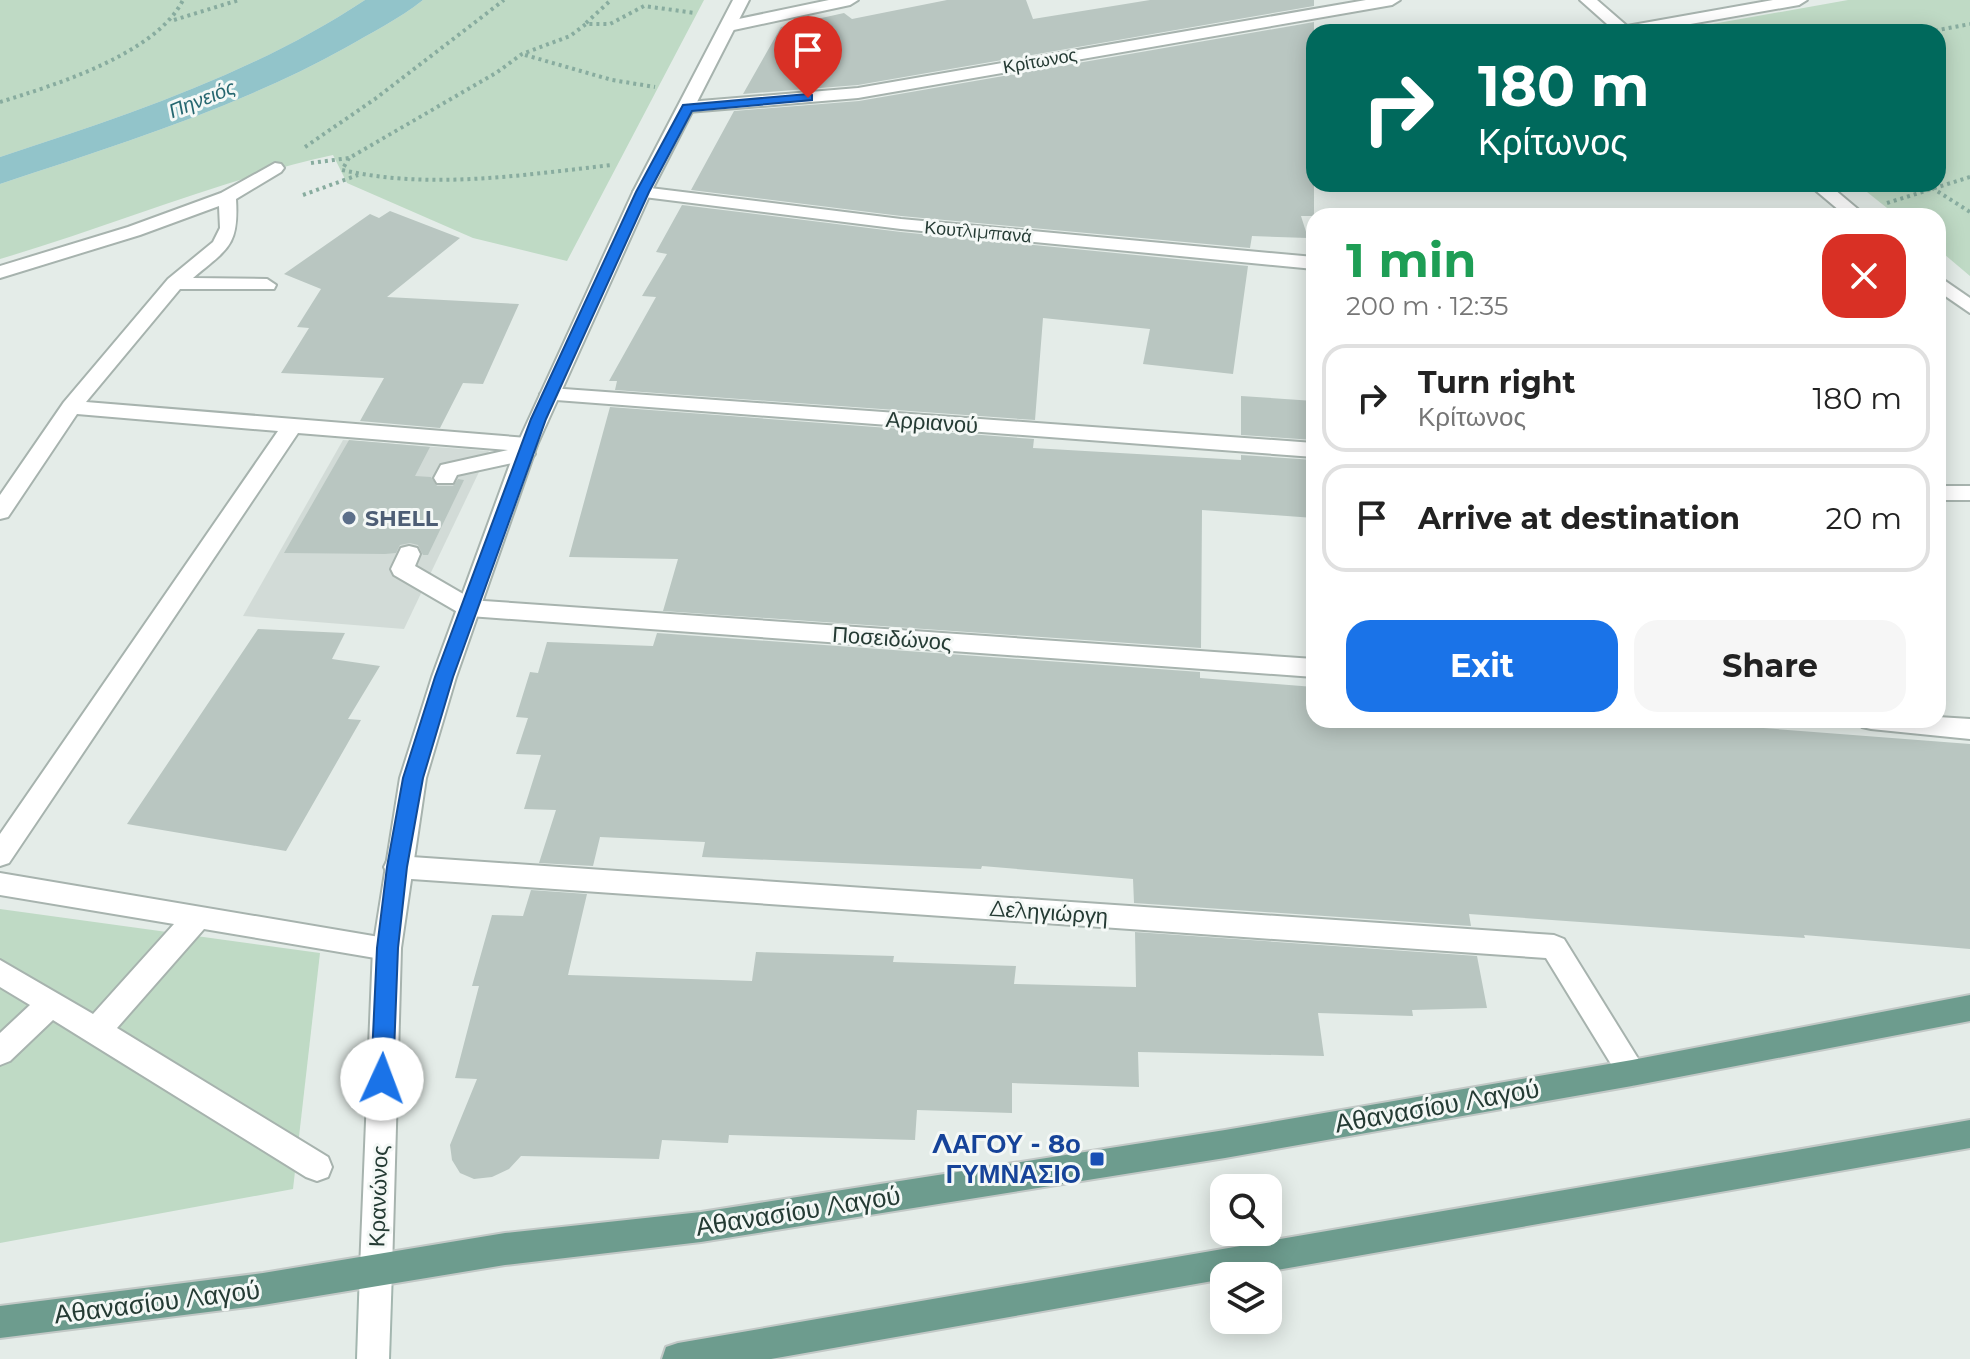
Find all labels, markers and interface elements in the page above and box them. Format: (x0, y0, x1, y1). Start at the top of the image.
pin (774, 16, 842, 98)
icon: arrive (786, 28, 830, 72)
street label: Κρίτωνος (1001, 44, 1079, 78)
text: 180 m (1478, 52, 1650, 120)
icon: right (1346, 56, 1450, 160)
water label: Πηνειός (165, 75, 239, 123)
text: Κρίτωνος (1478, 120, 1628, 164)
street label: Κουτλιμπανά (923, 216, 1033, 248)
text: 1 min (1346, 231, 1476, 289)
button: close (1822, 234, 1906, 318)
text: 200 m · 12:35 (1346, 290, 1509, 322)
text: Turn right (1418, 364, 1575, 401)
icon: right (1350, 376, 1394, 420)
text: 180 m (1812, 380, 1902, 417)
text: Κρίτωνος (1418, 401, 1526, 433)
street label: Αρριανού (885, 406, 979, 439)
icon: arrive (1350, 496, 1394, 540)
text: Arrive at destination (1418, 500, 1740, 537)
text: 20 m (1825, 500, 1902, 537)
place label: SHELL (365, 505, 439, 532)
marker: SHELL (340, 509, 358, 527)
button: Exit (1346, 620, 1618, 712)
button: Share (1634, 620, 1906, 712)
street label: Ποσειδώνος (831, 621, 953, 656)
street label: Δεληγιώργη (989, 895, 1109, 930)
position arrow (340, 1037, 424, 1121)
street label: Αθανασίου Λαγού (1332, 1072, 1542, 1140)
place label: ΛΑΓΟΥ - 8ο ΓΥΜΝΑΣΙΟ (932, 1128, 1081, 1190)
street label: Κρανώνος (363, 1145, 394, 1247)
marker: ΛΑΓΟΥ - 8ο ΓΥΜΝΑΣΙΟ (1088, 1150, 1106, 1168)
map controls (1210, 1174, 1282, 1334)
button: search (1210, 1174, 1282, 1246)
street label: Αθανασίου Λαγού (693, 1179, 903, 1243)
button: layers (1210, 1262, 1282, 1334)
street label: Αθανασίου Λαγού (52, 1274, 262, 1330)

